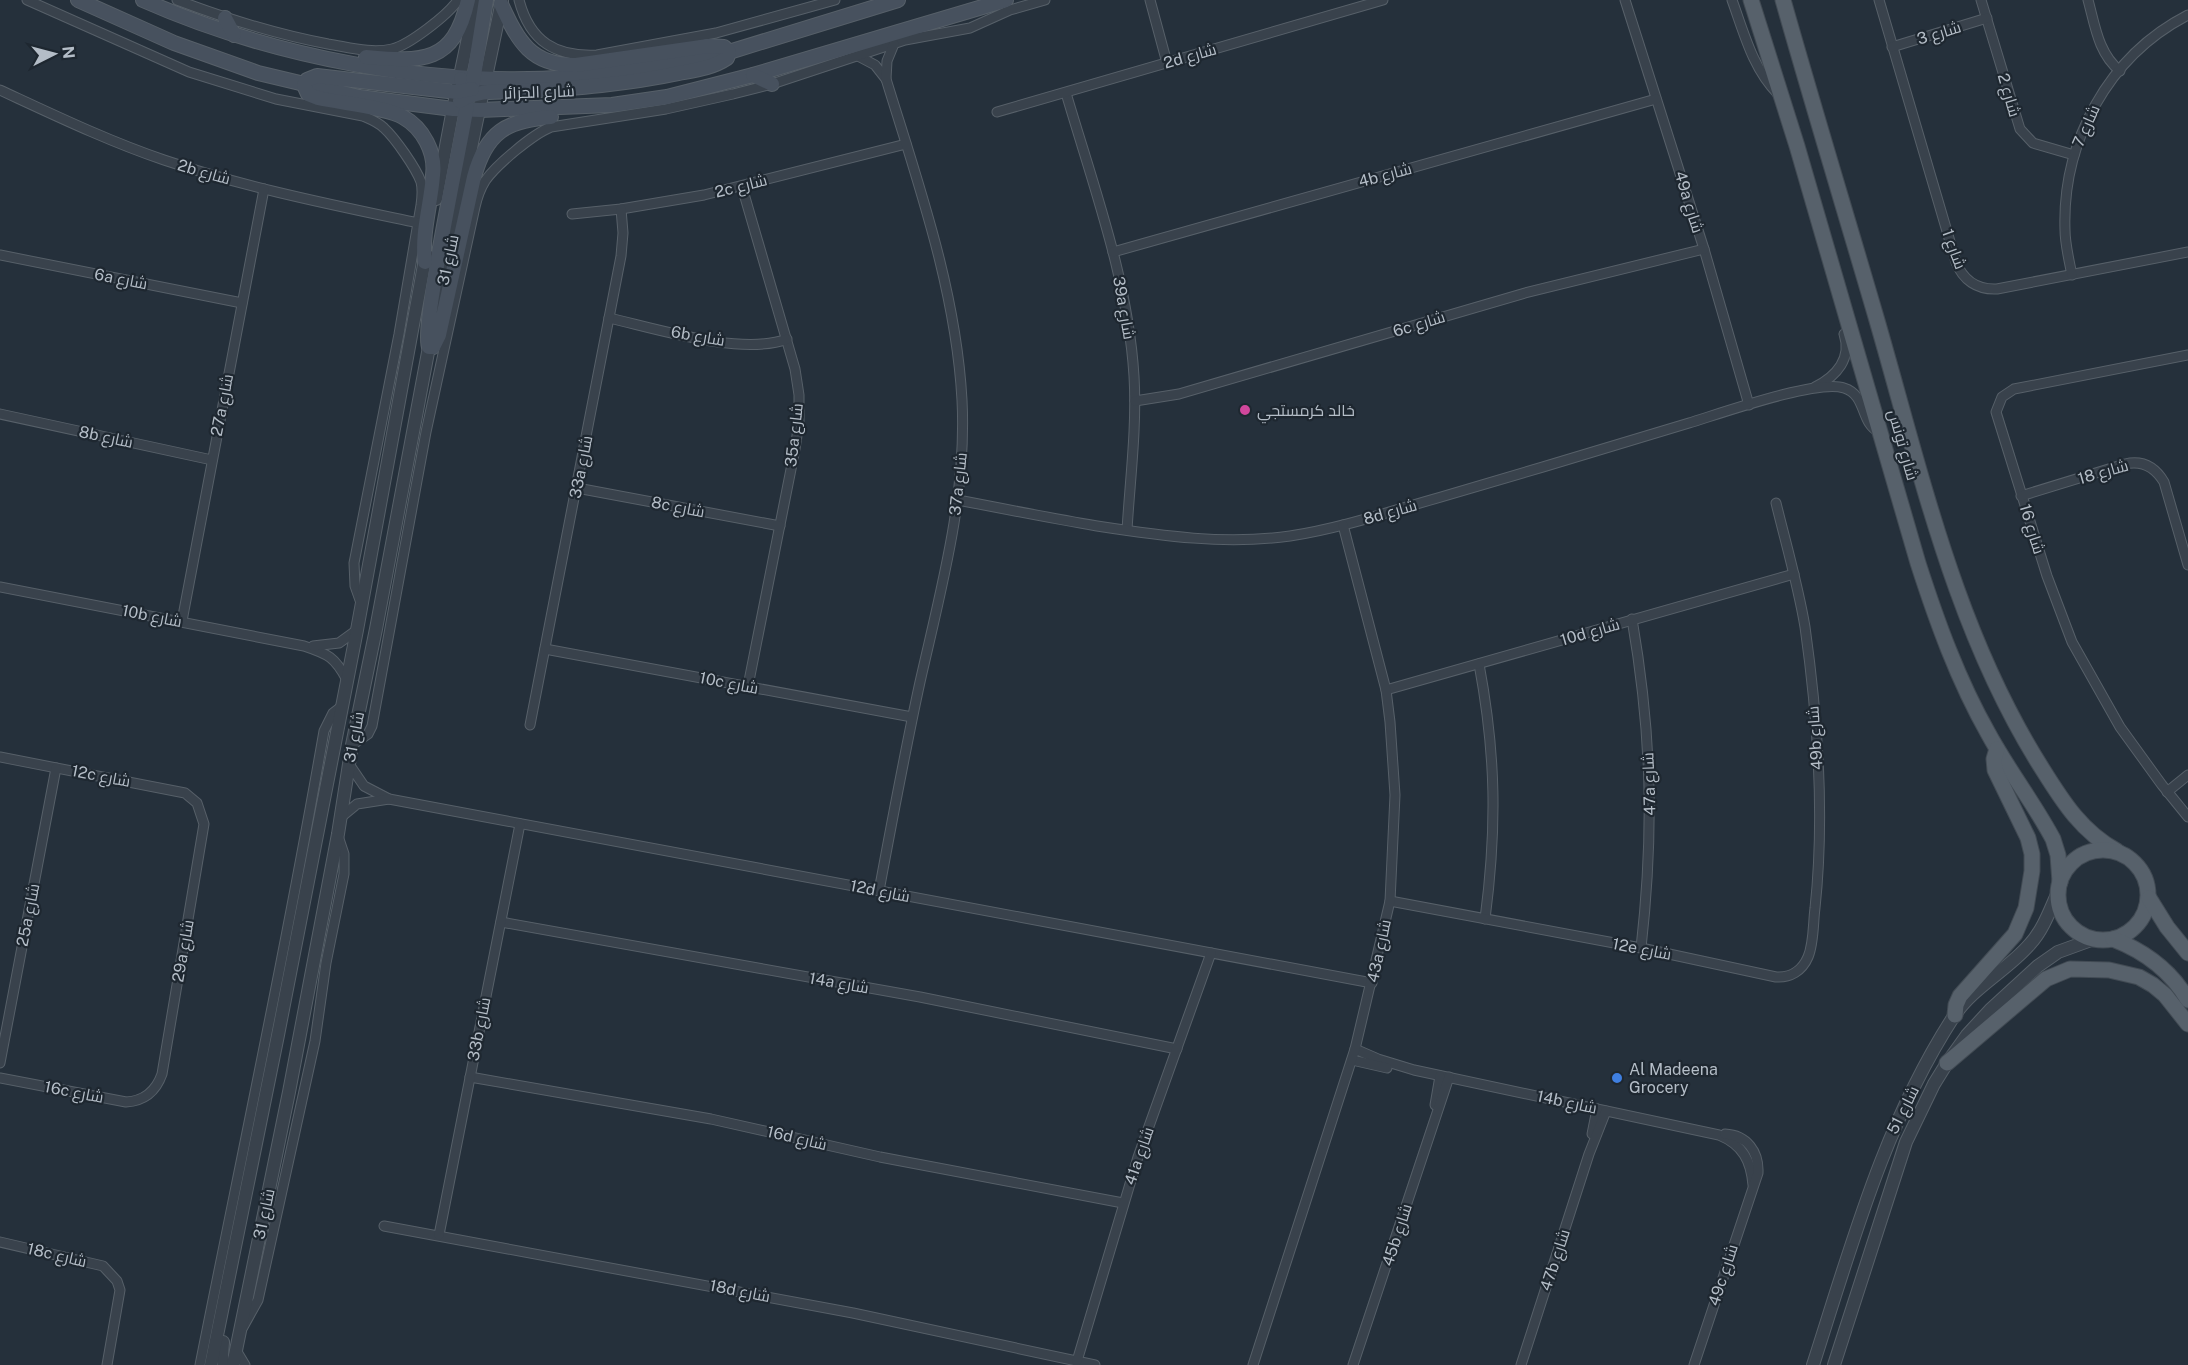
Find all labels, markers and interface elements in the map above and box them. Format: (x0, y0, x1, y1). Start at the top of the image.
street label: شارع 3 (1915, 17, 1964, 51)
north arrow (24, 24, 84, 84)
street label: 2d شارع (1161, 39, 1219, 74)
text: N (58, 45, 79, 60)
street label: شارع 2 (1992, 71, 2024, 120)
street label: شارع الجزائر (502, 81, 575, 105)
street label: شارع 7 (2068, 102, 2106, 151)
street label: 2b شارع (175, 155, 233, 190)
street label: 4b شارع (1356, 159, 1414, 193)
street label: 49a شارع (1669, 169, 1707, 236)
street label: 2c شارع (713, 170, 770, 204)
street label: شارع 1 (1936, 226, 1970, 272)
street label: شارع 31 (433, 233, 465, 288)
street label: 6a شارع (92, 265, 149, 295)
street label: 39a شارع (1107, 275, 1139, 341)
street label: 6c شارع (1391, 307, 1448, 343)
street label: 6b شارع (669, 322, 726, 352)
street label: 27a شارع (207, 372, 239, 438)
place label: خالد كرمستجي (1257, 401, 1355, 424)
street label: 35a شارع (781, 402, 809, 468)
marker: خالد كرمستجي (1238, 403, 1252, 417)
street label: شارع تونس (1882, 407, 1922, 483)
street label: 8b شارع (77, 422, 135, 454)
street label: 33a شارع (566, 434, 598, 501)
street label: 37a شارع (945, 452, 973, 517)
street label: شارع 18 (2076, 456, 2131, 490)
street label: 8c شارع (649, 493, 706, 523)
street label: 8d شارع (1361, 495, 1420, 531)
street label: شارع 16 (2013, 502, 2049, 557)
street label: 10b شارع (120, 601, 184, 633)
street label: 10d شارع (1558, 614, 1622, 651)
street label: 10c شارع (697, 668, 760, 700)
street label: 49b شارع (1803, 705, 1829, 771)
street label: شارع 31 (340, 710, 370, 764)
street label: 47a شارع (1638, 752, 1662, 816)
street label: 12c شارع (70, 761, 132, 793)
street label: 12d شارع (848, 876, 911, 908)
street label: 25a شارع (13, 882, 45, 948)
street label: 29a شارع (168, 918, 200, 984)
street label: 43a شارع (1363, 918, 1397, 985)
street label: 12e شارع (1610, 934, 1673, 966)
street label: 14a شارع (807, 968, 870, 1000)
street label: 33b شارع (464, 996, 496, 1063)
place label: Al Madeena Grocery (1629, 1060, 1718, 1097)
marker: Al Madeena Grocery (1610, 1071, 1624, 1085)
street label: 16c شارع (42, 1077, 105, 1109)
street label: شارع 51 (1883, 1083, 1925, 1138)
street label: 14b شارع (1535, 1086, 1599, 1120)
street label: 16d شارع (765, 1122, 829, 1156)
street label: 41a شارع (1120, 1124, 1160, 1188)
street label: شارع 31 (249, 1187, 281, 1242)
street label: 45b شارع (1378, 1201, 1418, 1269)
street label: 47b شارع (1536, 1227, 1576, 1294)
street label: 18c شارع (25, 1239, 89, 1273)
street label: 49c شارع (1704, 1242, 1744, 1309)
street label: 18d شارع (708, 1276, 772, 1308)

